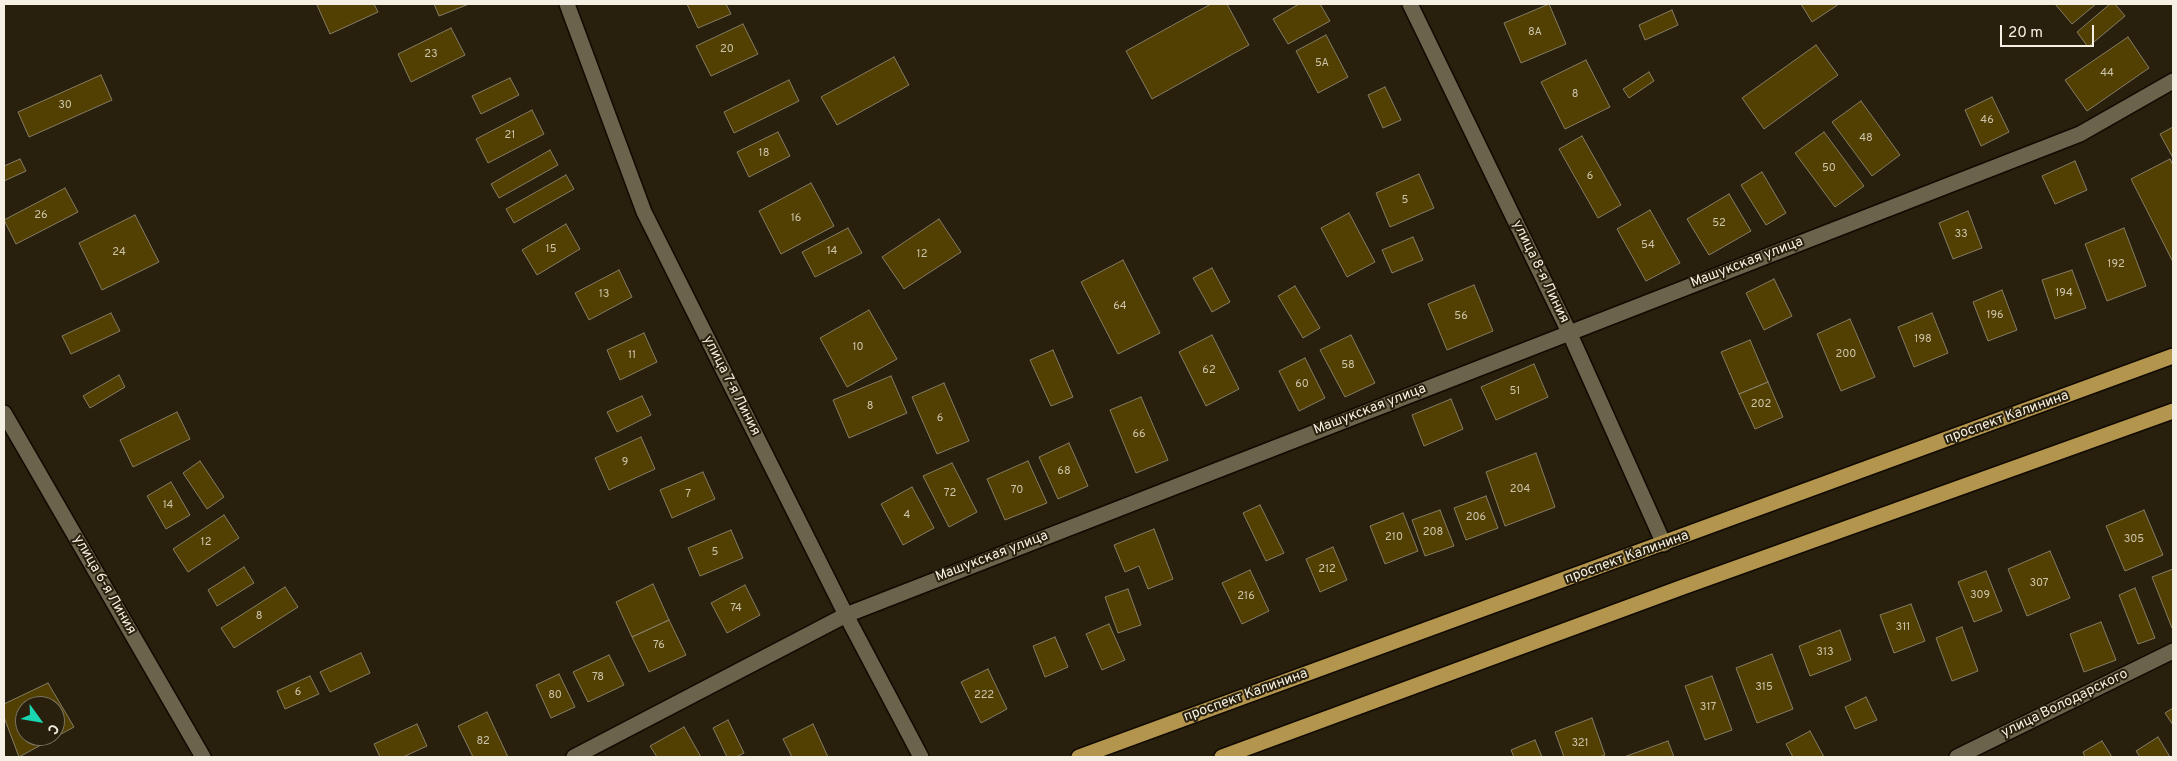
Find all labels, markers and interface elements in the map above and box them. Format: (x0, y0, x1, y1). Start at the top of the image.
scale bar (2002, 15, 2096, 47)
text: 20 m (2008, 24, 2043, 43)
house number: 8А (1528, 26, 1542, 40)
house number: 20 (720, 43, 734, 57)
house number: 23 (424, 48, 438, 62)
house number: 5А (1315, 57, 1329, 71)
house number: 44 (2100, 67, 2114, 81)
house number: 8 (1572, 88, 1578, 102)
house number: 30 (58, 99, 72, 113)
house number: 46 (1980, 114, 1994, 128)
house number: 21 (505, 129, 515, 143)
house number: 48 (1859, 132, 1873, 146)
house number: 18 (759, 147, 769, 161)
house number: 50 (1822, 162, 1836, 176)
house number: 6 (1587, 170, 1593, 184)
house number: 5 (1402, 194, 1408, 208)
house number: 26 (34, 209, 48, 223)
house number: 16 (791, 212, 801, 226)
house number: 52 (1712, 217, 1726, 231)
street label: улица 8-я Линия (1508, 218, 1572, 326)
house number: 33 (1954, 228, 1968, 242)
street label: Машукская улица (1688, 234, 1806, 292)
house number: 54 (1641, 239, 1655, 253)
house number: 15 (546, 243, 556, 257)
house number: 14 (827, 245, 837, 259)
house number: 24 (112, 246, 126, 260)
house number: 12 (917, 248, 927, 262)
house number: 192 (2107, 258, 2125, 272)
house number: 194 (2055, 287, 2073, 301)
house number: 13 (599, 288, 609, 302)
house number: 64 (1113, 300, 1127, 314)
house number: 196 (1986, 309, 2004, 323)
house number: 56 (1454, 310, 1468, 324)
street label: улица 7-я Линия (698, 333, 764, 439)
house number: 198 (1914, 333, 1932, 347)
house number: 10 (852, 341, 864, 355)
house number: 200 (1836, 348, 1856, 362)
house number: 11 (628, 349, 636, 363)
house number: 58 (1341, 359, 1355, 373)
house number: 62 (1202, 364, 1216, 378)
house number: 60 (1295, 378, 1309, 392)
street label: Машукская улица (1311, 381, 1429, 439)
house number: 51 (1510, 385, 1520, 399)
street label: проспект Калинина (1943, 388, 2071, 448)
house number: 202 (1751, 398, 1771, 412)
house number: 8 (867, 400, 873, 414)
house number: 6 (937, 412, 943, 426)
house number: 66 (1132, 428, 1146, 442)
house number: 9 (622, 456, 628, 470)
house number: 68 (1057, 465, 1071, 479)
house number: 204 (1510, 483, 1530, 497)
house number: 70 (1011, 484, 1023, 498)
house number: 72 (944, 487, 956, 501)
house number: 7 (685, 488, 691, 502)
house number: 14 (163, 499, 173, 513)
house number: 4 (904, 509, 910, 523)
house number: 206 (1466, 511, 1486, 525)
house number: 208 (1423, 526, 1443, 540)
street label: Машукская улица (933, 528, 1051, 586)
street label: проспект Калинина (1563, 528, 1691, 588)
house number: 210 (1385, 531, 1403, 545)
street label: улица 6-я Линия (69, 532, 139, 638)
house number: 305 (2124, 533, 2144, 547)
house number: 12 (201, 536, 211, 550)
house number: 5 (712, 546, 718, 560)
house number: 212 (1318, 563, 1336, 577)
house number: 307 (2030, 577, 2048, 591)
house number: 309 (1970, 589, 1990, 603)
house number: 216 (1237, 590, 1255, 604)
house number: 74 (730, 602, 742, 616)
house number: 8 (256, 610, 262, 624)
house number: 311 (1896, 621, 1910, 635)
house number: 76 (653, 639, 665, 653)
house number: 313 (1816, 646, 1834, 660)
street label: проспект Калинина (1182, 666, 1310, 726)
street label: улица Володарского (1999, 666, 2131, 742)
house number: 78 (592, 671, 604, 685)
house number: 315 (1755, 681, 1773, 695)
house number: 6 (295, 686, 301, 700)
house number: 80 (548, 689, 562, 703)
house number: 222 (974, 689, 994, 703)
north arrow (15, 696, 65, 746)
house number: 317 (1700, 701, 1716, 715)
text: С (43, 720, 62, 737)
house number: 82 (476, 735, 490, 749)
house number: 321 (1571, 737, 1589, 751)

